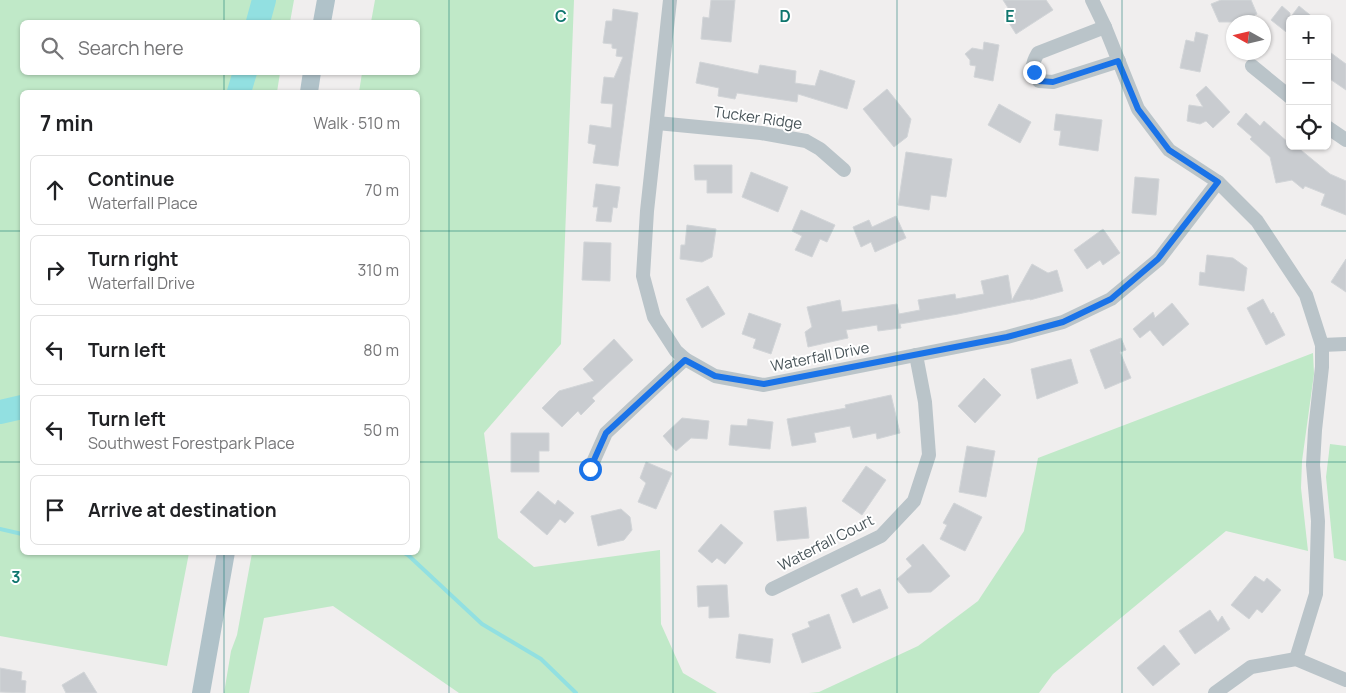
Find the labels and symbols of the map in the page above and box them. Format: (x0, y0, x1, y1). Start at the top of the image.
text: C (555, 5, 567, 27)
text: D (779, 5, 791, 27)
text: E (1005, 5, 1015, 27)
north arrow (1226, 15, 1271, 60)
route end (1023, 61, 1046, 84)
street label: Tucker Ridge (712, 101, 804, 134)
street label: Waterfall Drive (769, 337, 871, 376)
route start (579, 458, 602, 481)
street label: Waterfall Court (774, 509, 877, 576)
text: 3 (11, 566, 21, 588)

